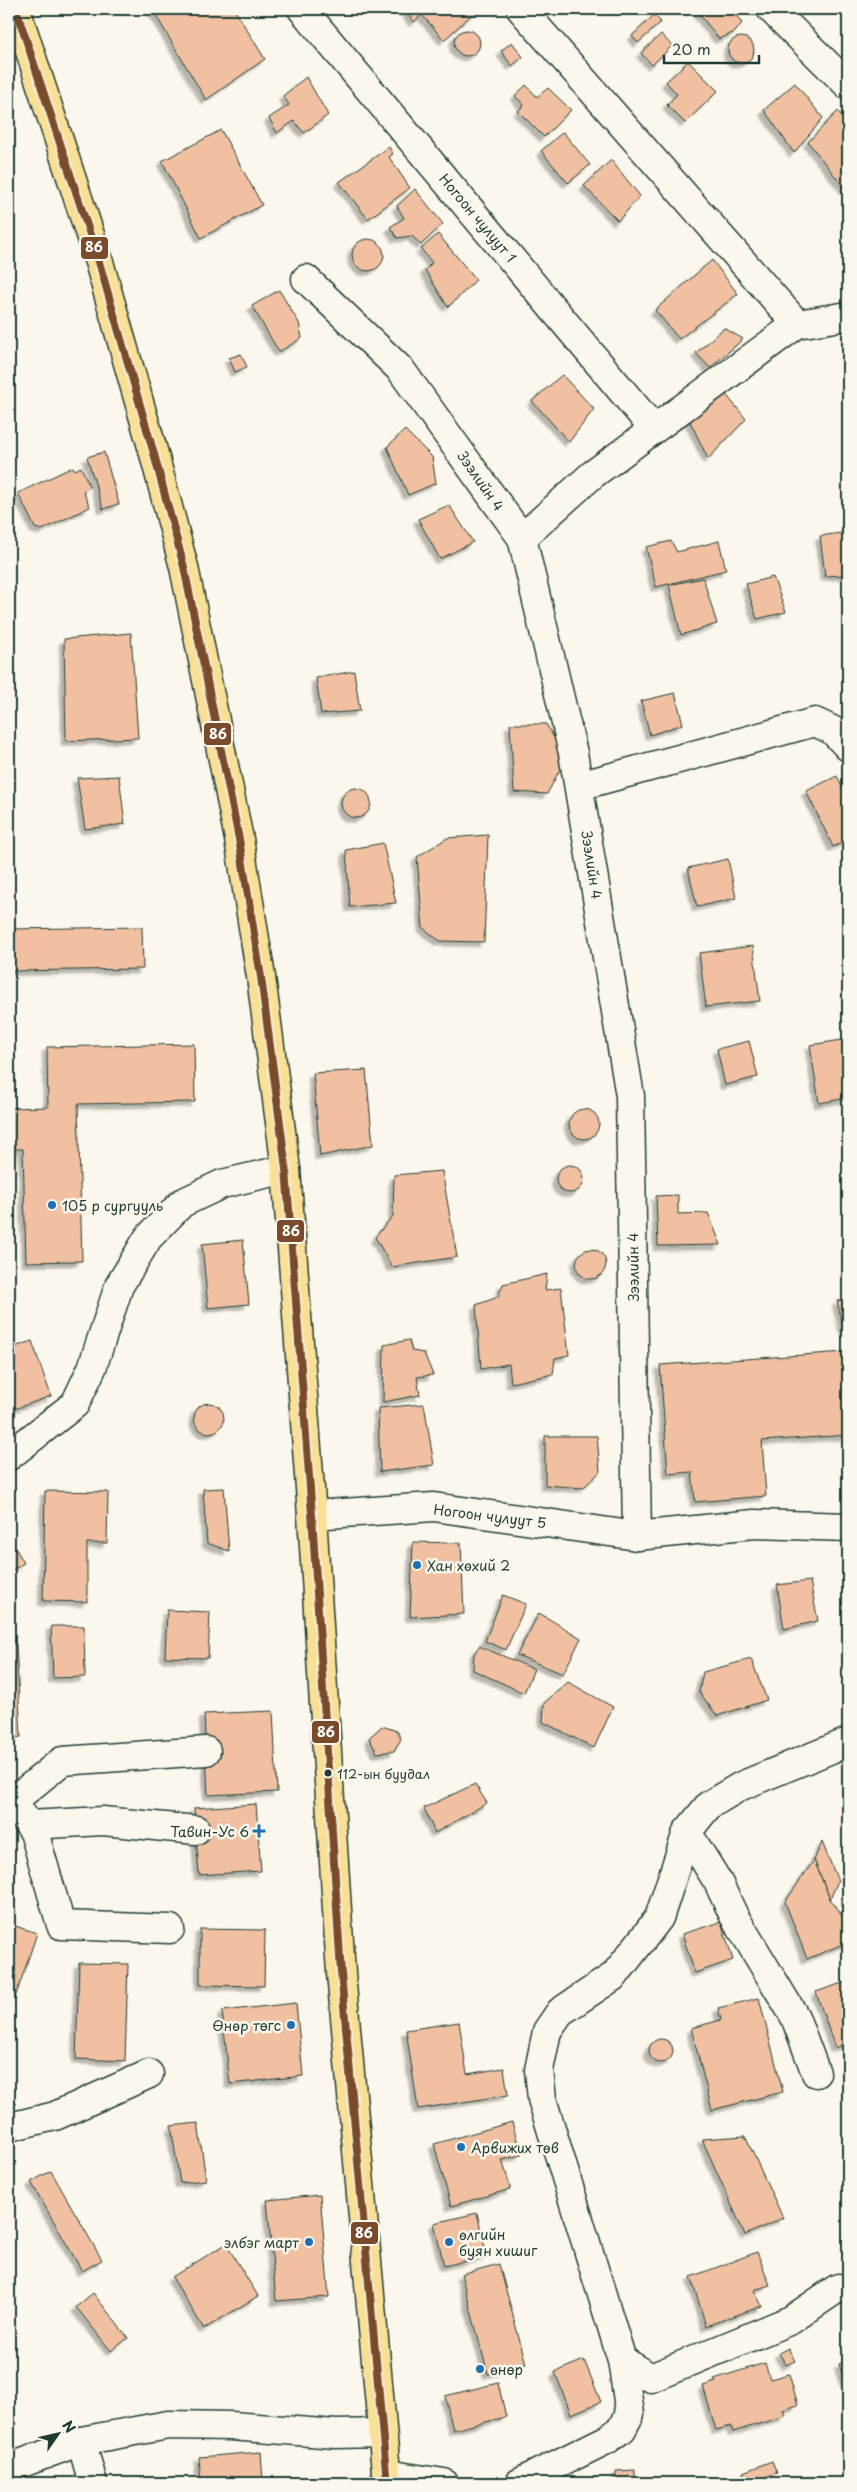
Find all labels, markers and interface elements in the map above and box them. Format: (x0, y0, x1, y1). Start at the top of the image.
scale bar (664, 32, 760, 64)
text: 20 m (672, 37, 711, 60)
street label: Ногоон чулуут 1 (435, 169, 521, 267)
line badge: 86 (80, 236, 109, 260)
text: 86 (85, 236, 103, 257)
street label: Зээлийн 4 (453, 447, 509, 515)
line badge: 86 (203, 722, 232, 746)
text: 86 (209, 723, 227, 744)
street label: Зээлийн 4 (576, 829, 608, 901)
place label: 105 р сургууль (62, 1195, 163, 1216)
marker: 105 р сургууль (46, 1199, 58, 1211)
line badge: 86 (276, 1219, 305, 1243)
text: 86 (282, 1220, 300, 1241)
street label: Зээлийн 4 (622, 1232, 644, 1302)
street label: Ногоон чулуут 5 (432, 1499, 548, 1533)
place label: Хан хөхий 2 (427, 1555, 510, 1576)
marker: Хан хөхий 2 (411, 1559, 423, 1571)
line badge: 86 (311, 1720, 340, 1744)
text: 86 (317, 1721, 335, 1742)
place label: 112-ын буудал (337, 1764, 430, 1783)
marker: 112-ын буудал (323, 1768, 333, 1778)
place label: Тавин-Ус 6 (170, 1821, 249, 1842)
marker: Тавин-Ус 6 (253, 1825, 265, 1837)
place label: Өнөр төгс (212, 2015, 281, 2036)
marker: Өнөр төгс (285, 2019, 297, 2031)
place label: Арвижих төв (471, 2137, 559, 2158)
marker: Арвижих төв (455, 2141, 467, 2153)
line badge: 86 (350, 2221, 379, 2245)
text: 86 (355, 2222, 373, 2243)
place label: өлгийн буян хишиг (459, 2224, 538, 2261)
place label: элбэг март (224, 2232, 299, 2253)
marker: элбэг март (303, 2236, 315, 2248)
marker: өлгийн буян хишиг (443, 2236, 455, 2248)
place label: өнөр (490, 2359, 523, 2380)
marker: өнөр (474, 2363, 486, 2375)
north arrow (32, 2410, 82, 2460)
text: N (57, 2416, 81, 2437)

